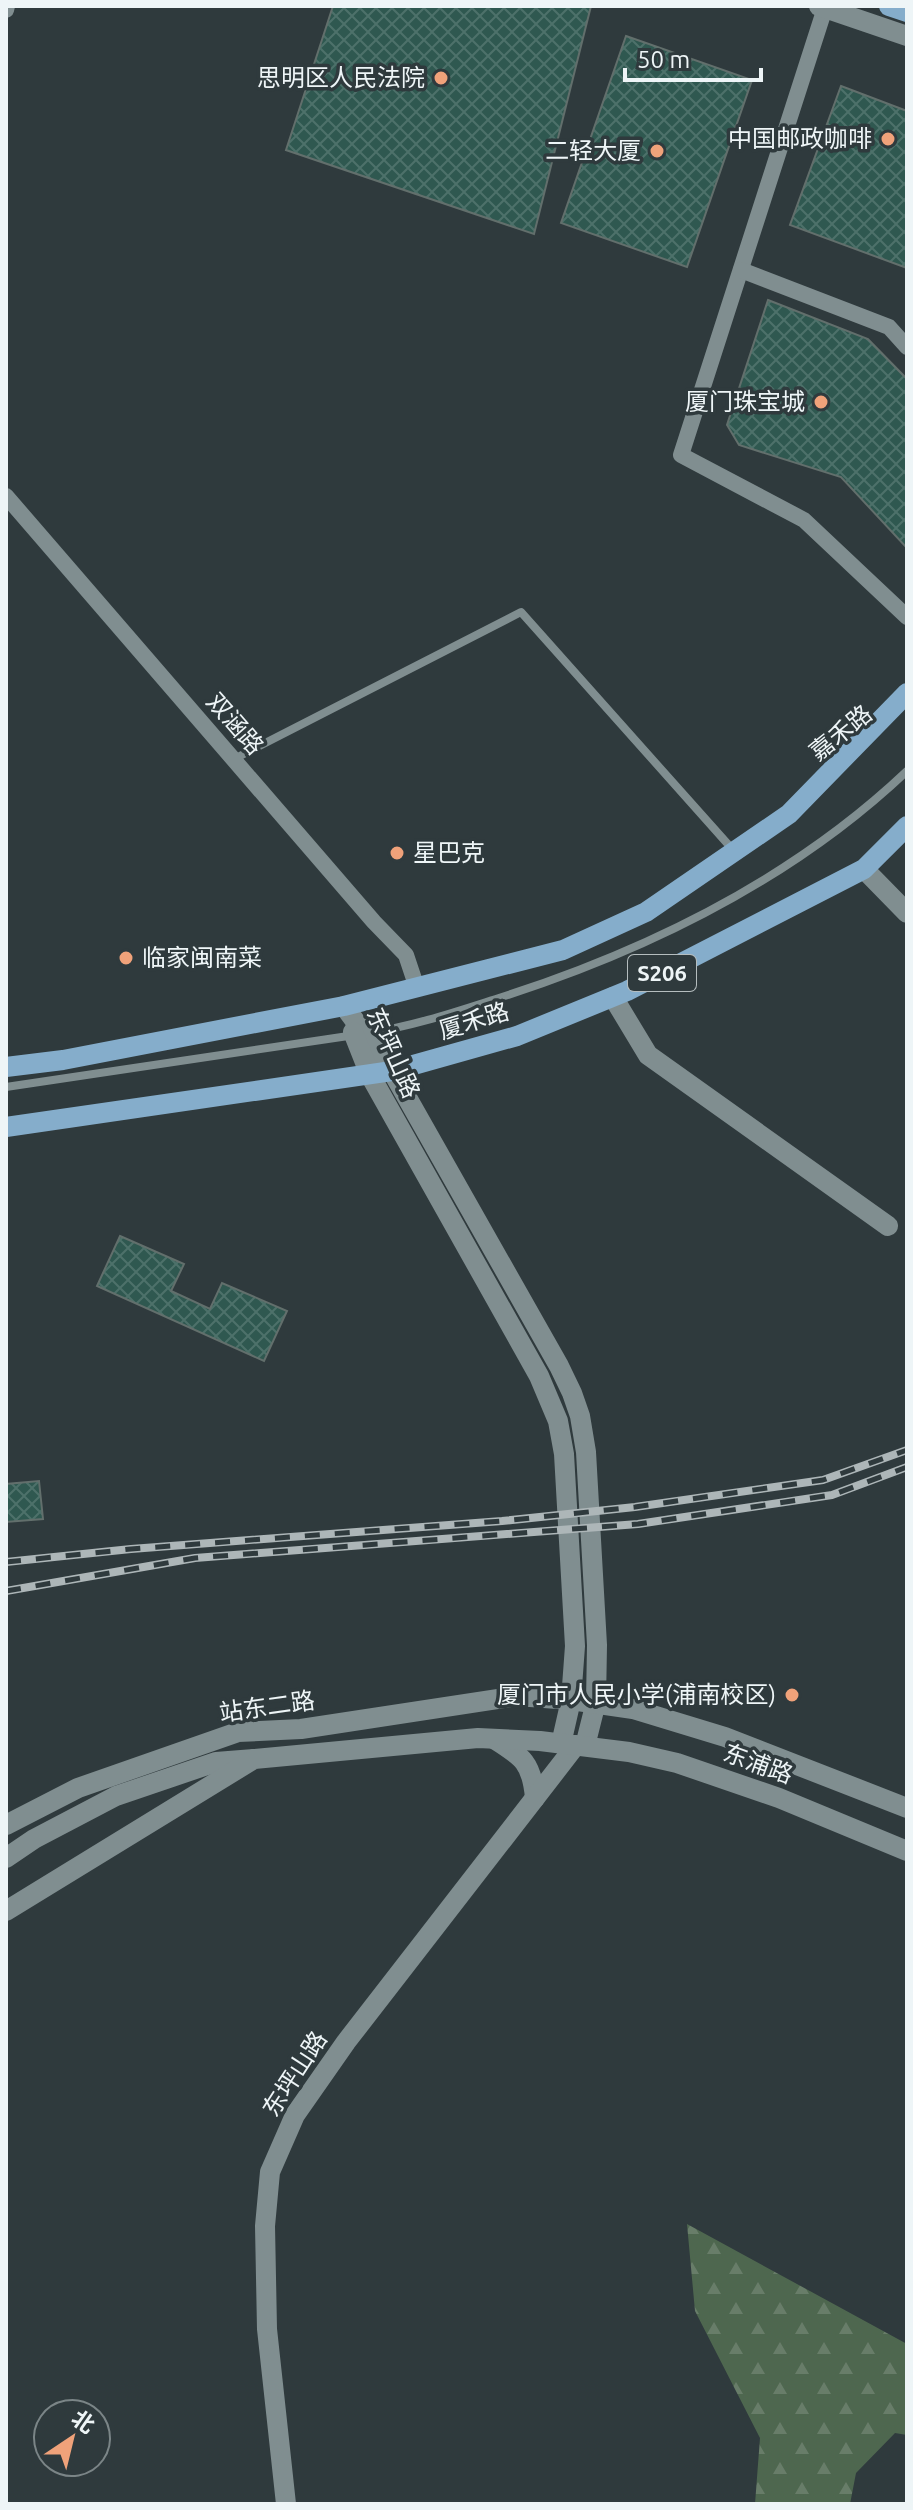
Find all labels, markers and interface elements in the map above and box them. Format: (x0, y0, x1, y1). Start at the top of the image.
scale bar (625, 32, 761, 82)
text: 50 m (637, 46, 690, 73)
place label: 思明区人民法院 (257, 64, 425, 91)
marker: 思明区人民法院 (432, 69, 450, 87)
place label: 中国邮政咖啡 (728, 125, 872, 152)
marker: 中国邮政咖啡 (879, 130, 897, 148)
place label: 二轻大厦 (545, 137, 641, 164)
marker: 二轻大厦 (648, 142, 666, 160)
place label: 厦门珠宝城 (685, 388, 805, 415)
marker: 厦门珠宝城 (812, 393, 830, 411)
street label: 双涵路 (202, 688, 269, 760)
street label: 嘉禾路 (804, 699, 877, 766)
place label: 星巴克 (413, 839, 485, 866)
marker: 星巴克 (388, 844, 406, 862)
place label: 临家闽南菜 (142, 944, 262, 971)
marker: 临家闽南菜 (117, 949, 135, 967)
road number: S206 (628, 955, 696, 991)
street label: 厦禾路 (435, 997, 512, 1044)
street label: 东坪山路 (362, 1003, 425, 1102)
place label: 厦门市人民小学(浦南校区) (497, 1681, 776, 1708)
street label: 站东二路 (218, 1686, 316, 1727)
marker: 厦门市人民小学(浦南校区) (783, 1686, 801, 1704)
street label: 东浦路 (720, 1739, 797, 1789)
street label: 东坪山路 (257, 2026, 332, 2121)
north arrow (32, 2398, 112, 2478)
text: 北 (68, 2405, 100, 2438)

